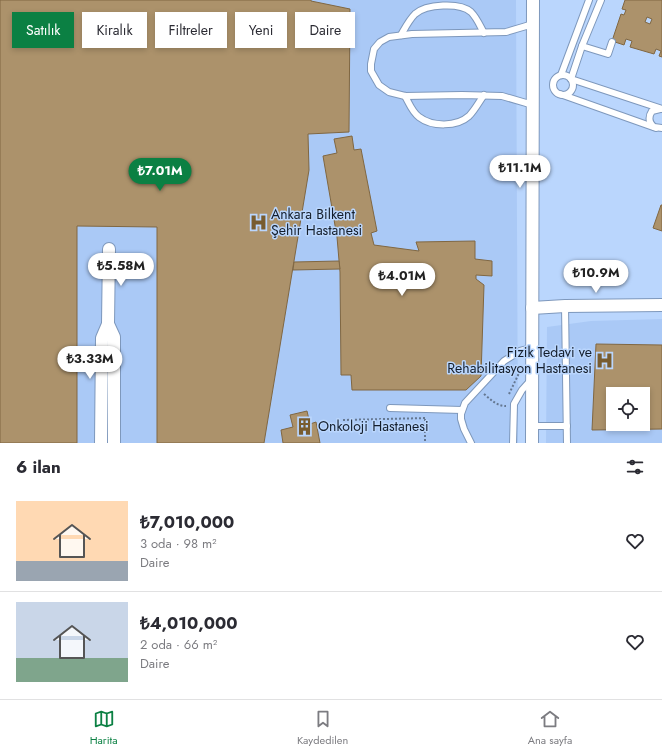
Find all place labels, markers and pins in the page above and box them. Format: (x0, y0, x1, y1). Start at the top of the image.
pin: ₺11.1M (487, 155, 553, 189)
pin: ₺7.01M (127, 158, 193, 192)
place label: Ankara Bilkent Şehir Hastanesi (271, 204, 362, 240)
hospital icon: Ankara Bilkent Şehir Hastanesi (248, 212, 268, 232)
pin: ₺5.58M (88, 253, 154, 287)
pin: ₺10.9M (563, 260, 629, 294)
pin: ₺4.01M (369, 263, 435, 297)
place label: Fizik Tedavi ve Rehabilitasyon Hastanesi (447, 342, 592, 378)
pin: ₺3.33M (57, 346, 123, 380)
hospital icon: Fizik Tedavi ve Rehabilitasyon Hastanesi (595, 350, 615, 370)
building icon: Onkoloji Hastanesi (295, 416, 315, 436)
place label: Onkoloji Hastanesi (318, 416, 429, 436)

